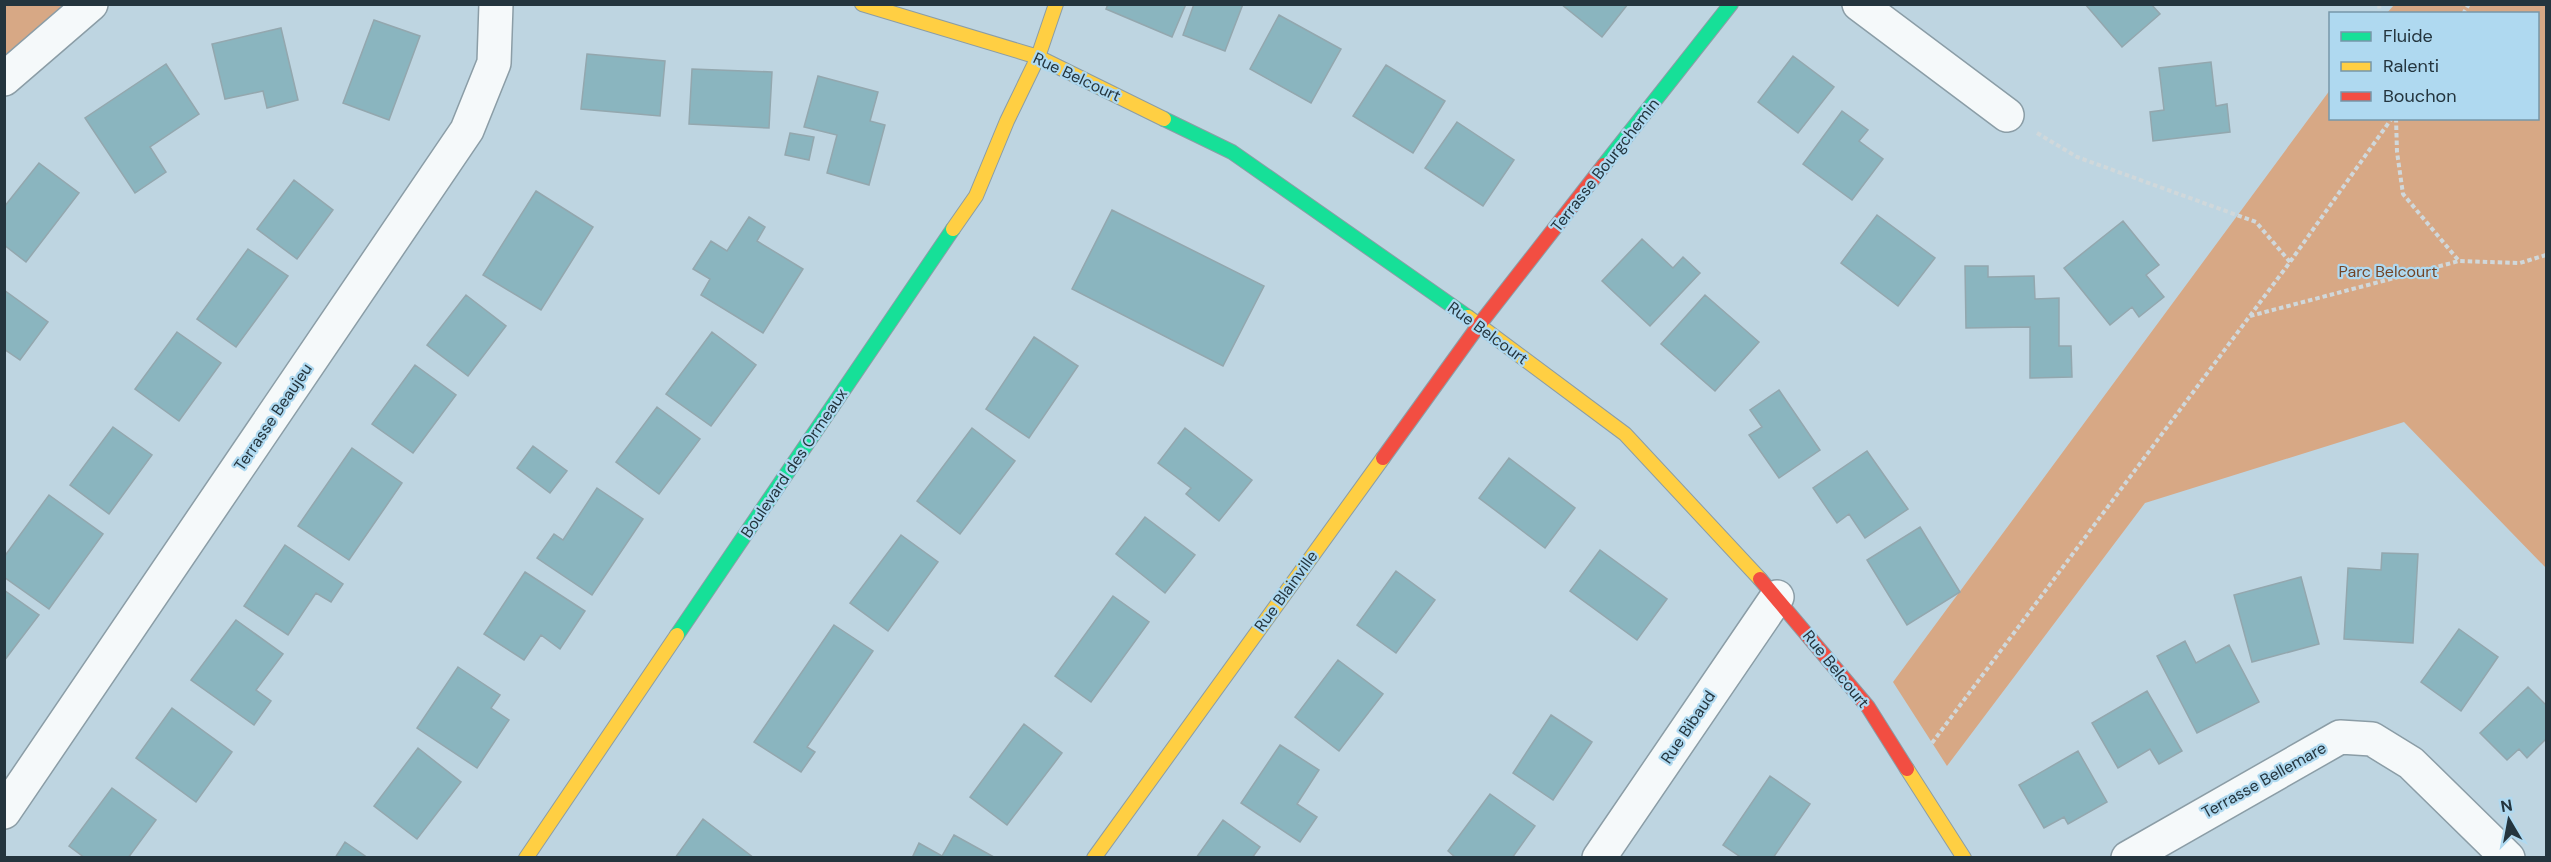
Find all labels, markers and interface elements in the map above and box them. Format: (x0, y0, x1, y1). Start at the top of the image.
legend (2329, 12, 2539, 120)
text: Fluide (2383, 24, 2433, 48)
street label: Rue Belcourt (1030, 48, 1124, 106)
text: Ralenti (2383, 54, 2439, 78)
text: Bouchon (2383, 84, 2457, 108)
street label: Terrasse Bourgchemin (1546, 94, 1664, 236)
park label: Parc Belcourt (2339, 261, 2437, 282)
street label: Rue Belcourt (1444, 297, 1532, 369)
street label: Terrasse Beaujeu (229, 359, 317, 475)
street label: Boulevard des Ormeaux (736, 384, 852, 542)
street label: Rue Blainville (1249, 546, 1323, 636)
street label: Rue Belcourt (1798, 626, 1874, 712)
street label: Rue Bibaud (1656, 687, 1720, 767)
street label: Terrasse Bellemare (2198, 737, 2330, 823)
north arrow (2479, 790, 2539, 850)
text: N (2499, 794, 2514, 817)

